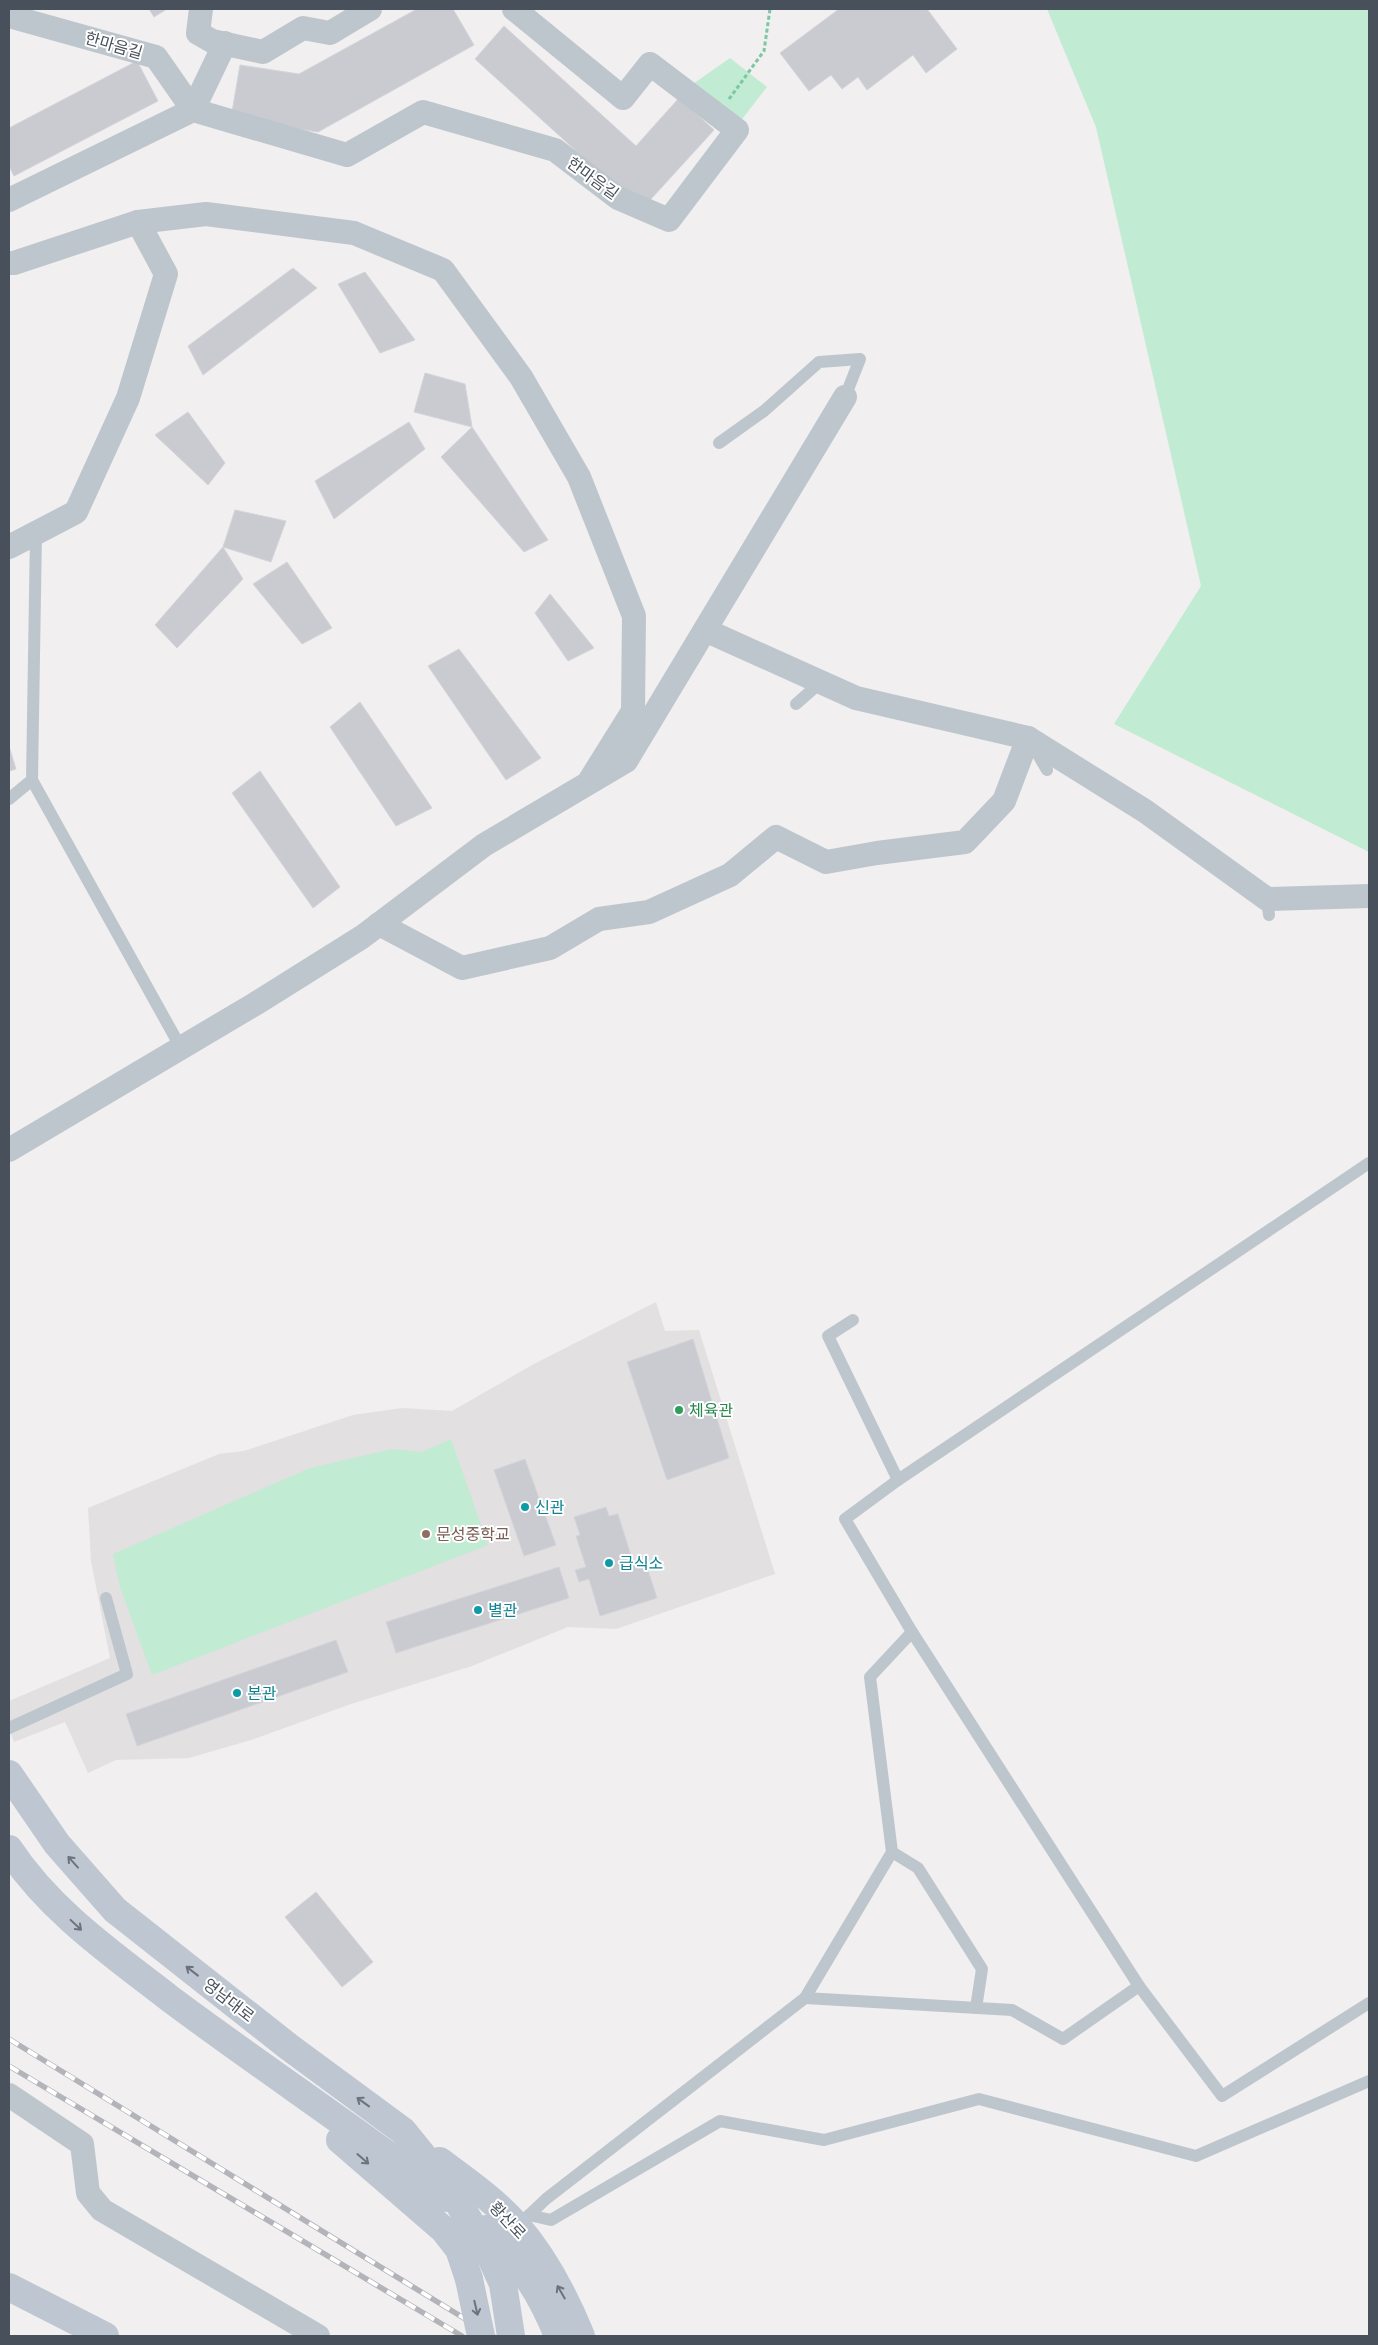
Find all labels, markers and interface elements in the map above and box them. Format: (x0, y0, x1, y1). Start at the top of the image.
street label: 한마음길 (83, 27, 145, 63)
street label: 한마음길 (563, 153, 623, 203)
place label: 체육관 (689, 1400, 733, 1420)
marker: 체육관 (673, 1404, 685, 1416)
place label: 신관 (535, 1497, 565, 1517)
marker: 신관 (519, 1501, 531, 1513)
place label: 문성중학교 (436, 1524, 510, 1544)
marker: 문성중학교 (420, 1528, 432, 1540)
place label: 급식소 (619, 1553, 663, 1573)
marker: 급식소 (603, 1557, 615, 1569)
place label: 별관 (488, 1600, 518, 1620)
marker: 별관 (472, 1604, 484, 1616)
place label: 본관 (247, 1683, 277, 1703)
marker: 본관 (231, 1687, 243, 1699)
one-way arrow (67, 1855, 79, 1868)
one-way arrow (69, 1919, 82, 1931)
one-way arrow (186, 1966, 199, 1977)
street label: 영남대로 (200, 1974, 259, 2026)
one-way arrow (357, 2096, 370, 2107)
one-way arrow (356, 2153, 369, 2165)
street label: 황산로 (486, 2197, 531, 2243)
one-way arrow (555, 2285, 565, 2299)
one-way arrow (472, 2299, 481, 2315)

